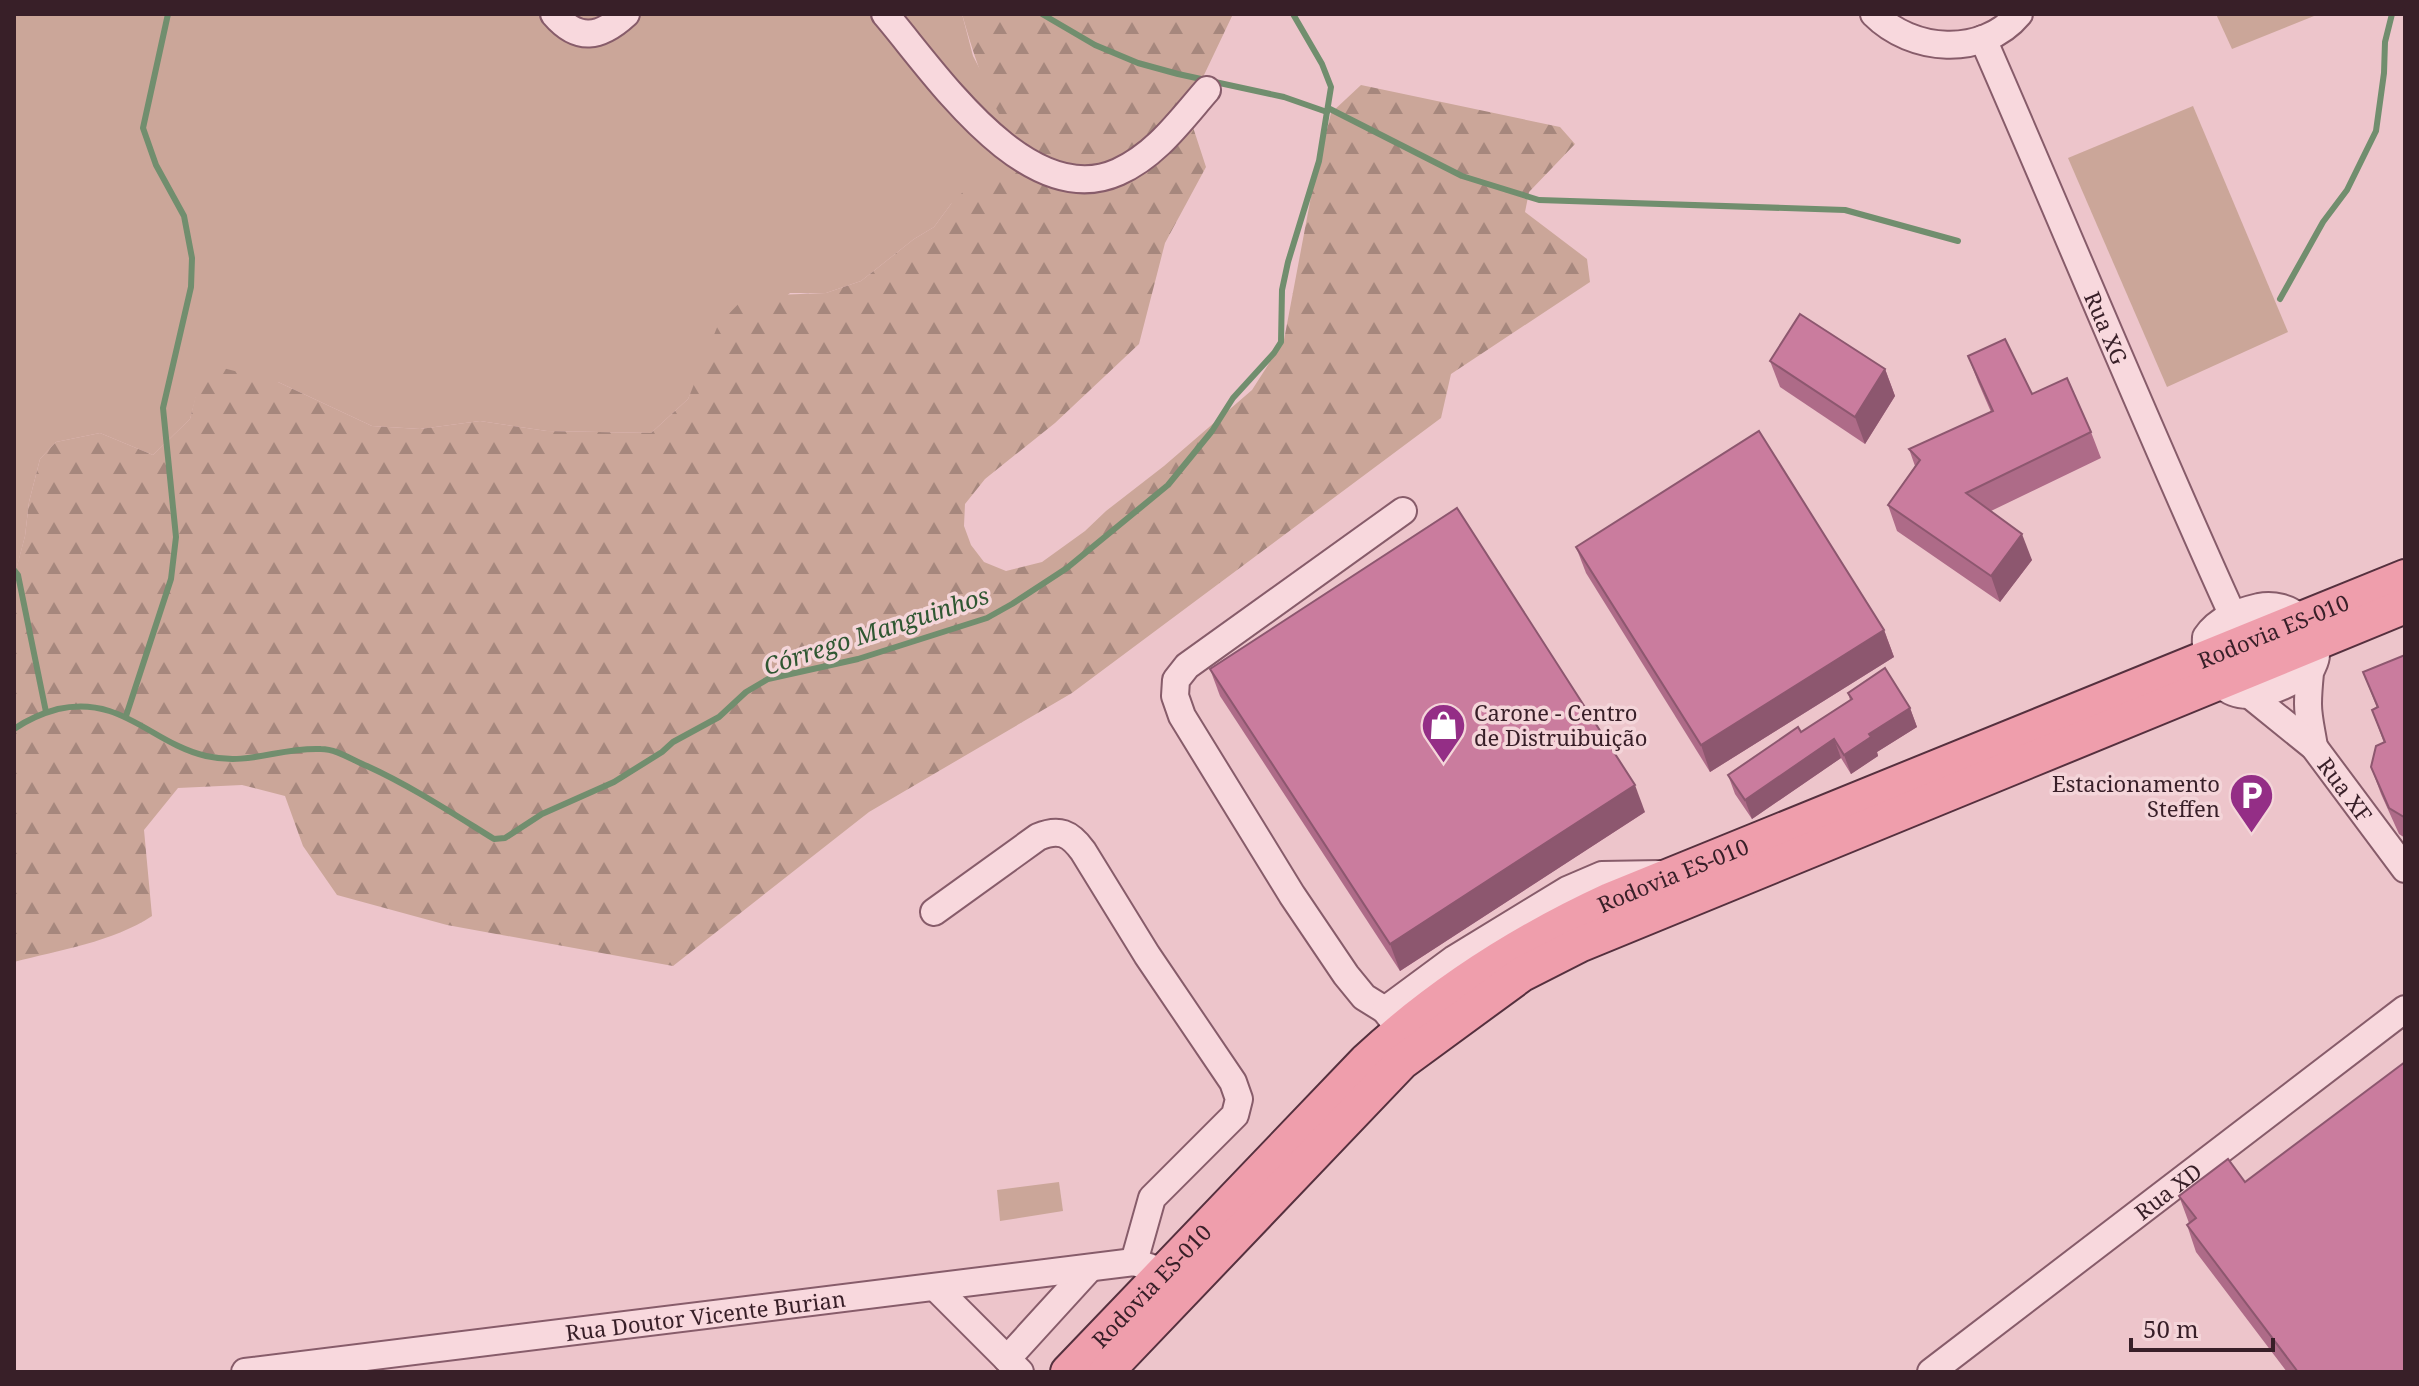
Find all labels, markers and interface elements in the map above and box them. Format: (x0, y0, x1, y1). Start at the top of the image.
street label: Rua XG (2078, 287, 2136, 369)
water label: Córrego Manguinhos (759, 578, 993, 682)
street label: Rodovia ES-010 (2193, 586, 2353, 675)
place label: Carone - Centro de Distruibuição (1474, 697, 1648, 752)
shop icon: Carone - Centro de Distruibuição (1419, 701, 1467, 764)
street label: Rua XF (2311, 751, 2380, 828)
place label: Estacionamento Steffen (2052, 768, 2220, 823)
parking icon: Estacionamento Steffen (2227, 772, 2275, 835)
street label: Rodovia ES-010 (1592, 830, 1753, 919)
street label: Rua XD (2128, 1155, 2207, 1226)
street label: Rodovia ES-010 (1085, 1217, 1217, 1354)
street label: Rua Doutor Vicente Burian (564, 1283, 847, 1347)
scale bar (2131, 1302, 2273, 1352)
text: 50 m (2143, 1312, 2199, 1345)

